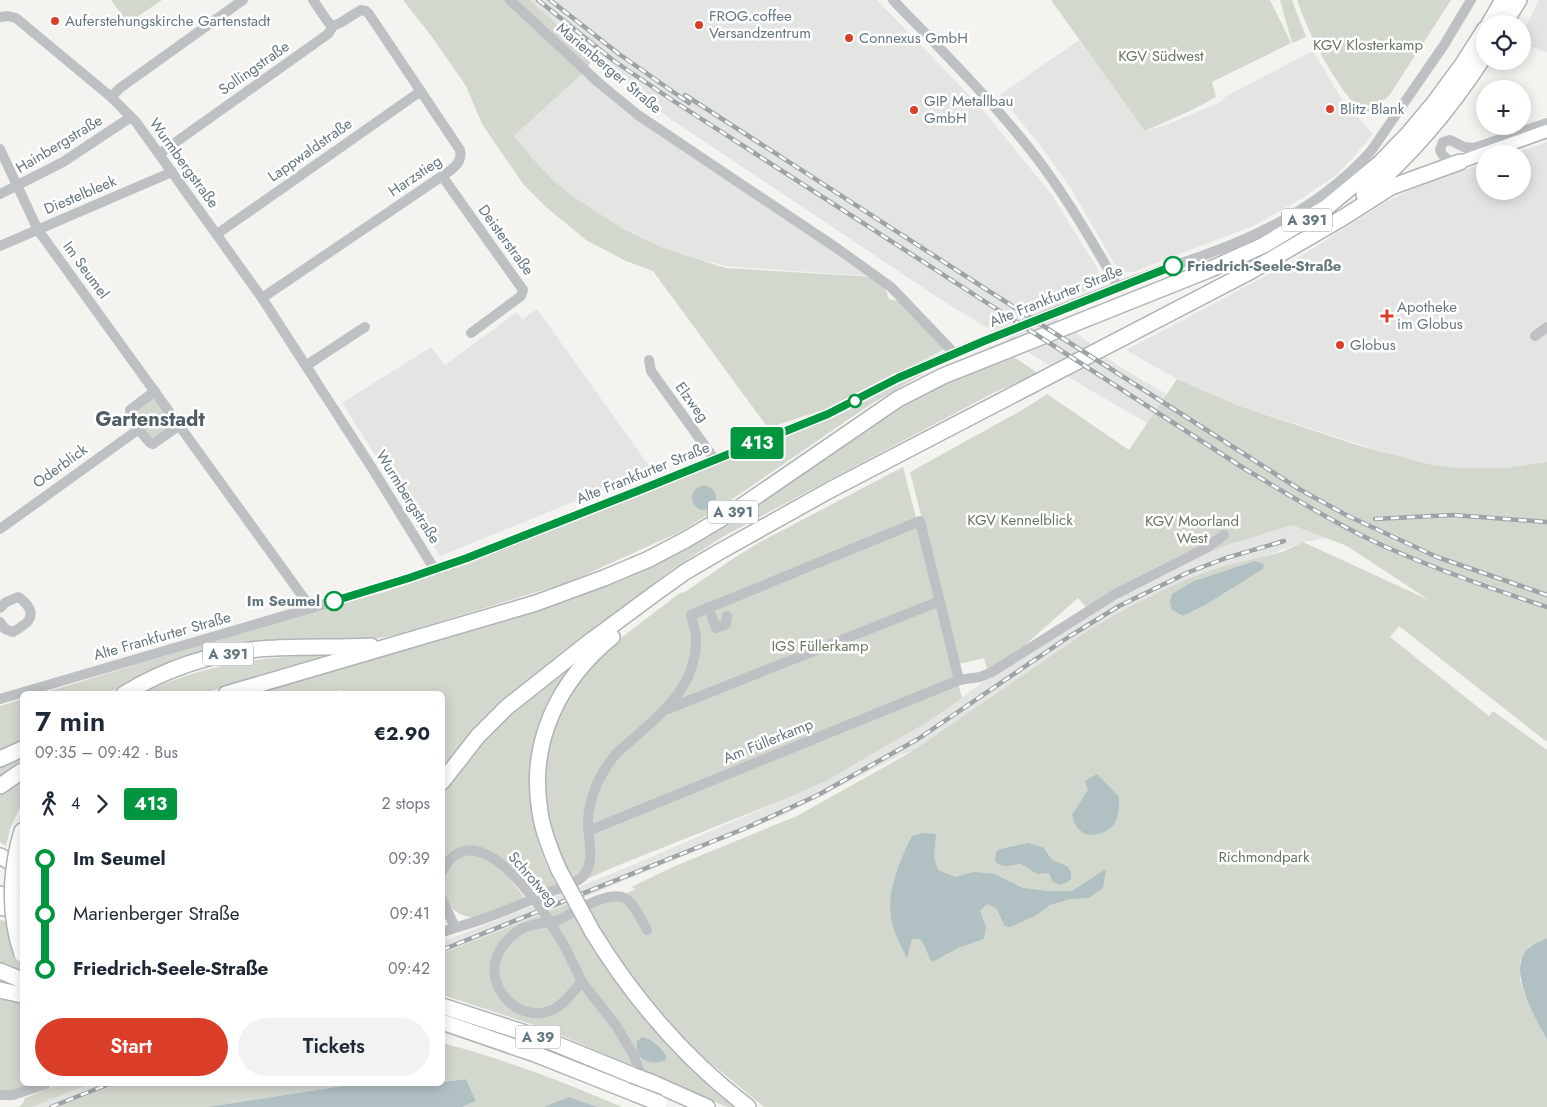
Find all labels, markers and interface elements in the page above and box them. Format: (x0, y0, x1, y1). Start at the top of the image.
place label: FROG.coffee Versandzentrum (709, 5, 811, 44)
place label: Auferstehungskirche Gartenstadt (65, 10, 271, 32)
marker: Auferstehungskirche Gartenstadt (49, 15, 61, 27)
map controls (1476, 15, 1531, 200)
button: locate (1476, 15, 1531, 70)
street label: Marienberger Straße (552, 17, 667, 119)
marker: FROG.coffee Versandzentrum (693, 19, 705, 31)
place label: Connexus GmbH (859, 27, 968, 49)
marker: Connexus GmbH (843, 32, 855, 44)
park label: KGV Klosterkamp (1313, 34, 1423, 56)
street label: Sollingstraße (214, 35, 294, 100)
park label: KGV Südwest (1118, 45, 1204, 67)
button: + (1476, 80, 1531, 135)
place label: GIP Metallbau GmbH (924, 90, 1013, 129)
place label: Blitz Blank (1340, 98, 1405, 120)
marker: Blitz Blank (1324, 103, 1336, 115)
marker: GIP Metallbau GmbH (908, 104, 920, 116)
street label: Hainbergstraße (11, 109, 107, 179)
street label: Wurmbergstraße (144, 113, 224, 213)
street label: Lappwaldstraße (263, 113, 357, 187)
button: − (1476, 145, 1531, 200)
street label: Harzstieg (384, 150, 446, 202)
street label: Diestelbleek (40, 170, 120, 220)
street label: Deisterstraße (473, 200, 539, 280)
road number: A 391 (1282, 208, 1332, 232)
street label: Im Seumel (58, 237, 114, 303)
place label: Friedrich-Seele-Straße (1187, 255, 1342, 277)
marker: Friedrich-Seele-Straße (1163, 256, 1183, 276)
street label: Alte Frankfurter Straße (986, 259, 1126, 333)
place label: Apotheke im Globus (1397, 296, 1463, 335)
marker: Apotheke im Globus (1381, 310, 1393, 322)
place label: Globus (1350, 334, 1396, 356)
marker: Globus (1334, 339, 1346, 351)
street label: Elzweg (670, 377, 714, 427)
unlabelled marker (848, 394, 862, 408)
district label: Gartenstadt (95, 405, 205, 434)
line badge: 413 (728, 427, 786, 459)
text: 413 (741, 430, 773, 456)
street label: Alte Frankfurter Straße (573, 436, 713, 510)
street label: Oderblick (28, 438, 92, 493)
street label: Wurmbergstraße (370, 446, 446, 548)
road number: A 391 (708, 501, 758, 524)
park label: KGV Kennelblick (967, 509, 1073, 531)
park label: KGV Moorland West (1145, 510, 1239, 549)
place label: Im Seumel (247, 590, 320, 612)
marker: Im Seumel (324, 591, 344, 611)
street label: Alte Frankfurter Straße (91, 606, 233, 666)
park label: IGS Füllerkamp (771, 635, 869, 657)
road number: A 391 (203, 642, 253, 666)
text: 7 min (35, 701, 105, 742)
street label: Am Füllerkamp (720, 713, 817, 769)
text: €2.90 (374, 720, 430, 747)
text: 09:35 – 09:42 · Bus (35, 741, 178, 764)
icon: walk (35, 790, 63, 818)
icon: forward (88, 790, 116, 818)
text: 413 (134, 791, 167, 817)
text: 4 (71, 792, 80, 815)
text: 2 stops (382, 792, 430, 815)
text: Im Seumel (73, 845, 166, 872)
park label: Richmondpark (1218, 846, 1310, 868)
text: 09:39 (388, 847, 430, 870)
street label: Schrotweg (503, 847, 563, 911)
text: Marienberger Straße (73, 900, 240, 927)
text: 09:41 (390, 902, 430, 925)
text: Friedrich-Seele-Straße (73, 955, 268, 982)
text: 09:42 (388, 957, 430, 980)
button: Start (35, 1018, 228, 1076)
button: Tickets (238, 1018, 430, 1076)
road number: A 39 (516, 1026, 560, 1048)

